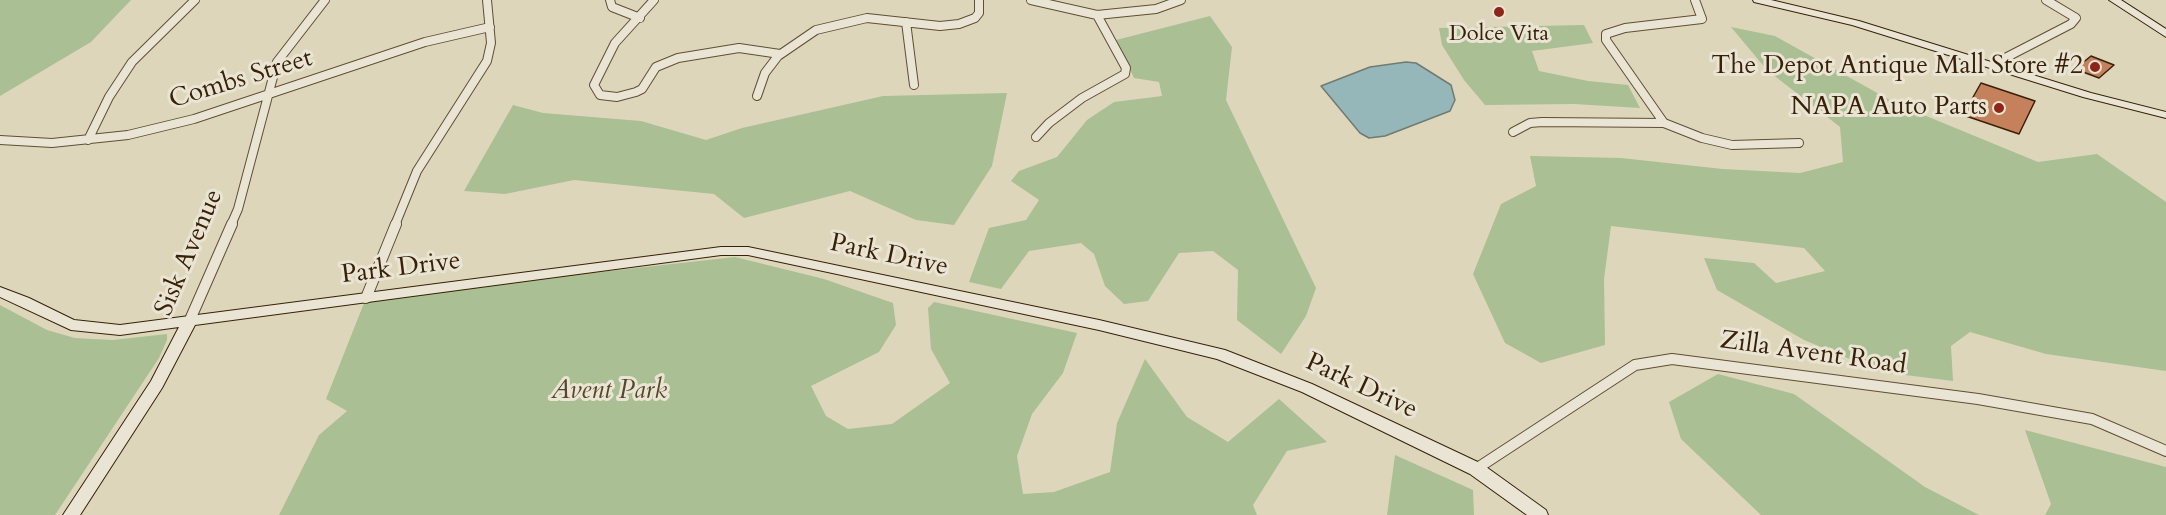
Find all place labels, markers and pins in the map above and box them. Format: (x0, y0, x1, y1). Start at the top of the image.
marker: Dolce Vita (1492, 5, 1506, 19)
place label: Dolce Vita (1449, 22, 1549, 48)
place label: The Depot Antique Mall Store #2 (1711, 51, 2083, 83)
marker: The Depot Antique Mall Store #2 (2088, 60, 2102, 74)
place label: NAPA Auto Parts (1790, 92, 1987, 124)
marker: NAPA Auto Parts (1992, 101, 2006, 115)

